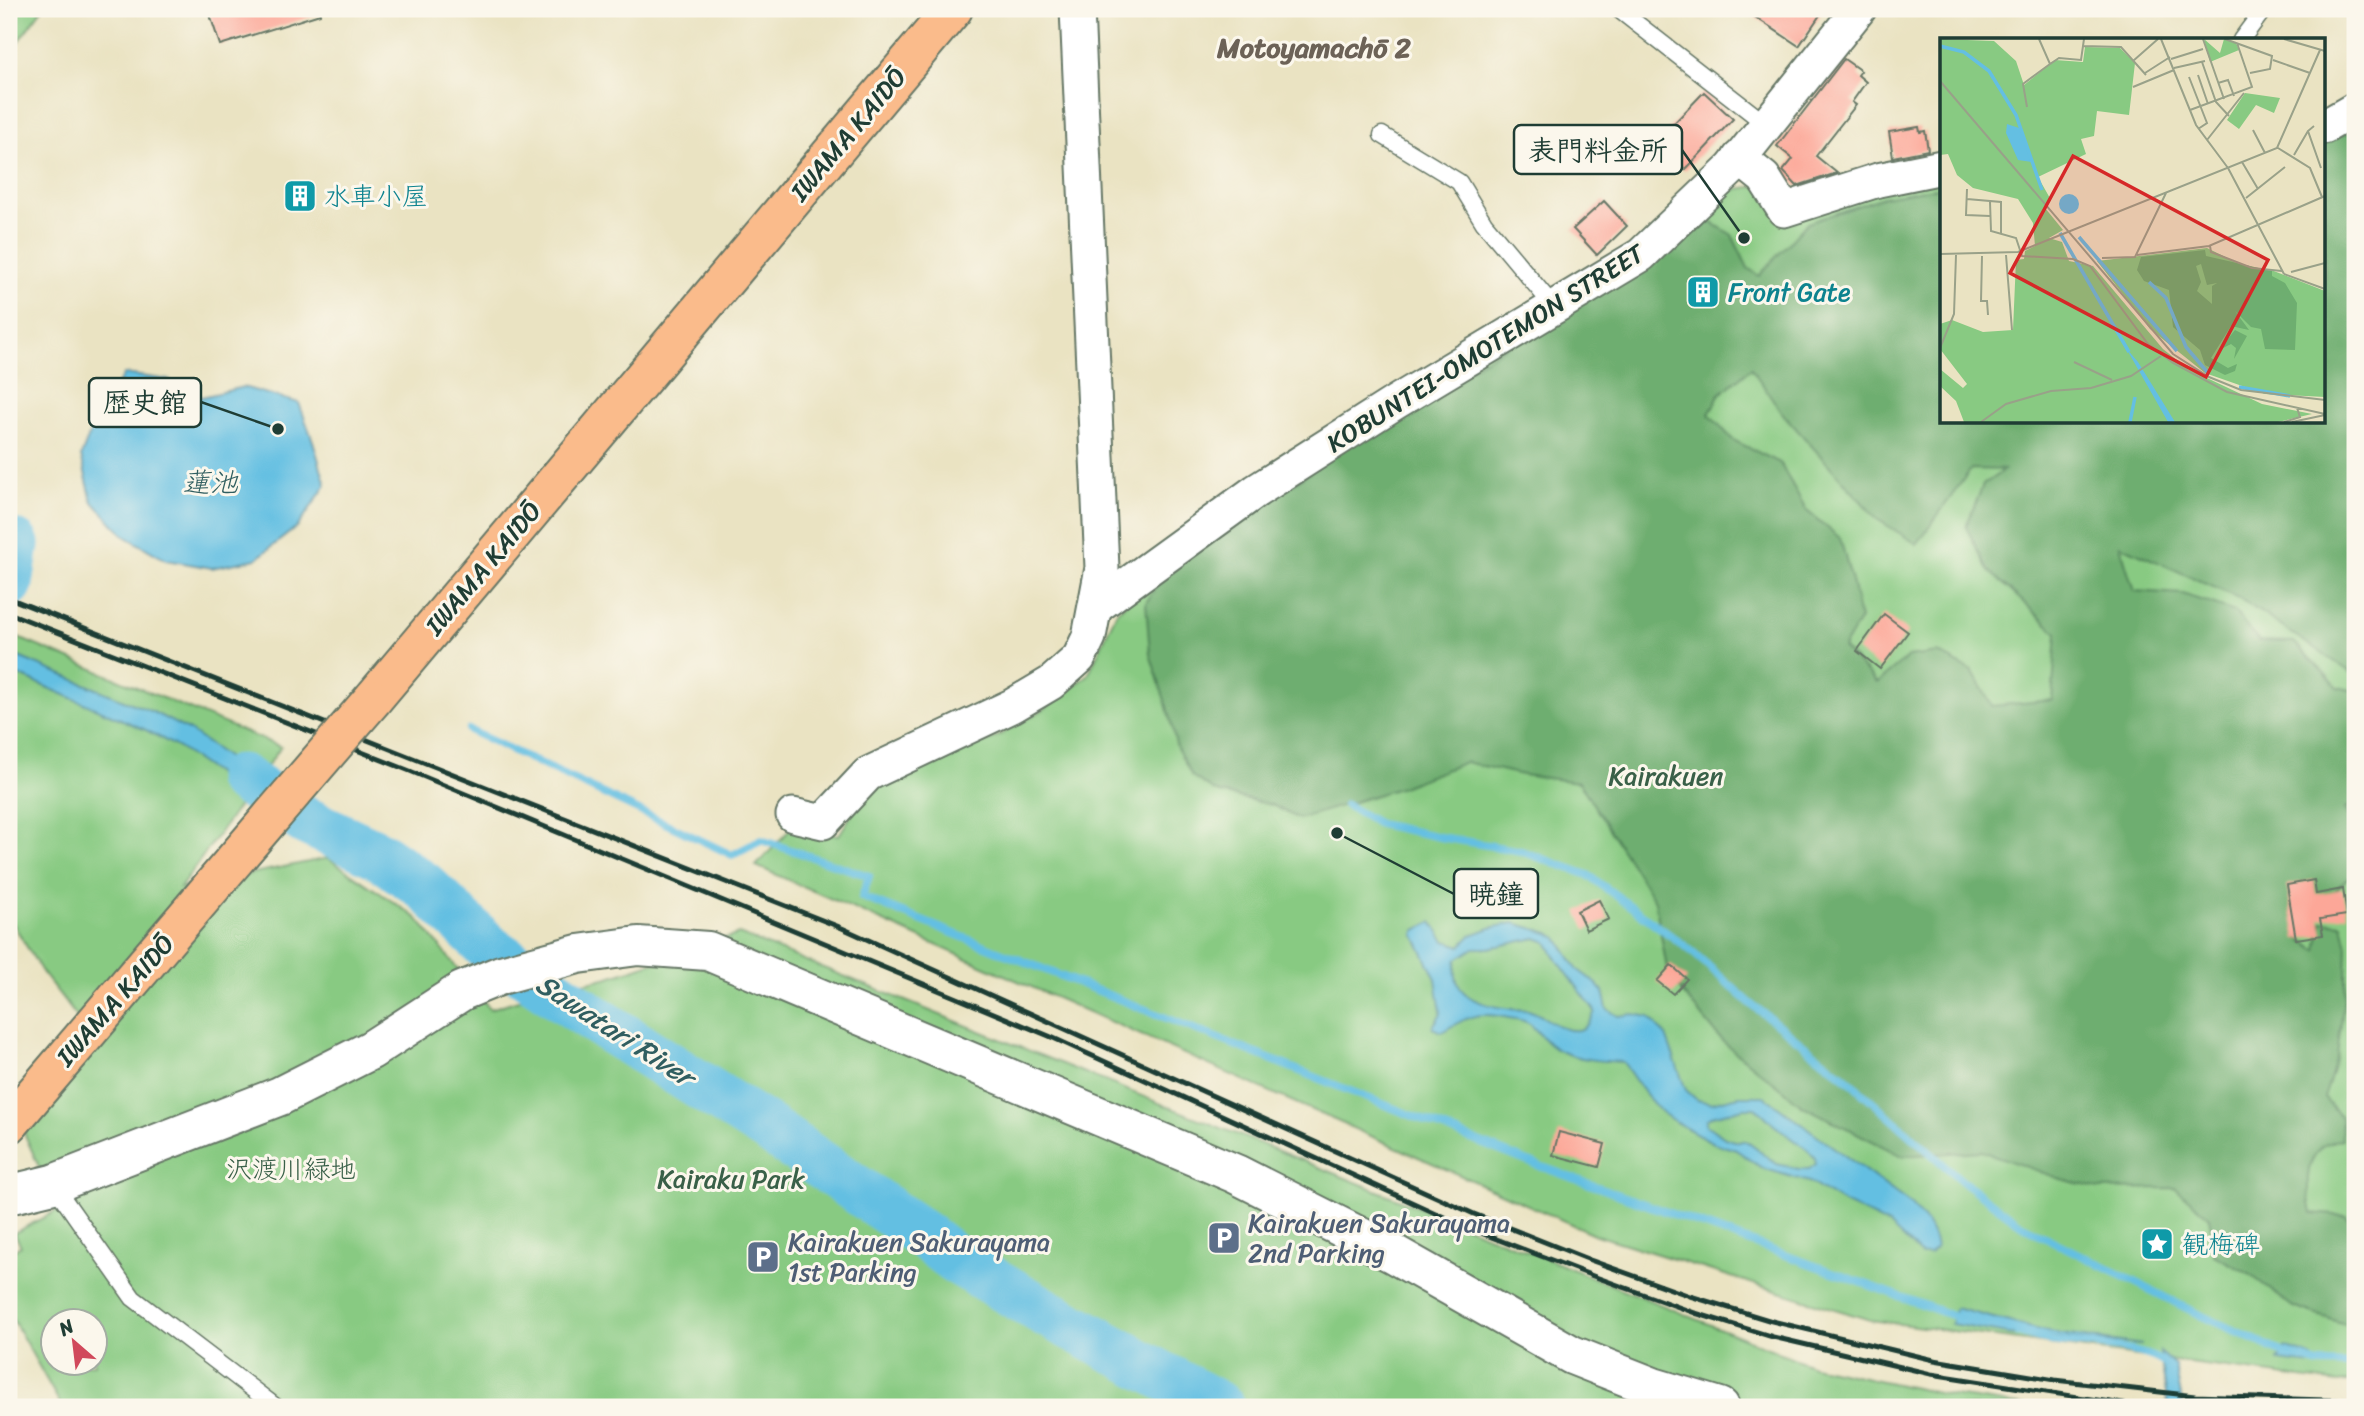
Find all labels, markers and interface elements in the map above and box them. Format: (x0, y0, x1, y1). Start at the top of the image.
district label: Motoyamachō 2 (1216, 23, 1411, 72)
inset map (1940, 38, 2326, 424)
street label: IWAMA KAIDŌ (777, 56, 918, 212)
callout: 表門料金所 (1514, 125, 1682, 174)
text: 表門料金所 (1528, 126, 1668, 175)
place label: 水車小屋 (324, 173, 428, 219)
building icon: 水車小屋 (281, 177, 319, 215)
street label: KOBUNTEI-OMOTEMON STREET (1317, 230, 1655, 465)
place label: Front Gate (1728, 269, 1851, 315)
building icon: Front Gate (1684, 273, 1722, 311)
callout: 歴史館 (89, 378, 201, 427)
text: 歴史館 (103, 378, 187, 427)
water label: 蓮池 (182, 458, 239, 507)
street label: IWAMA KAIDŌ (412, 490, 553, 646)
park label: Kairakuen (1609, 753, 1723, 799)
callout: 暁鐘 (1454, 869, 1538, 918)
text: 暁鐘 (1468, 870, 1524, 919)
street label: IWAMA KAIDŌ (43, 923, 186, 1078)
water label: Sawatari River (526, 960, 709, 1103)
park label: 沢渡川緑地 (226, 1146, 356, 1192)
park label: Kairaku Park (657, 1156, 805, 1202)
place label: Kairakuen Sakurayama 2nd Parking (1248, 1200, 1510, 1276)
place label: Kairakuen Sakurayama 1st Parking (788, 1219, 1050, 1295)
parking icon: Kairakuen Sakurayama 2nd Parking (1205, 1219, 1243, 1257)
place label: 観梅碑 (2182, 1221, 2260, 1267)
place icon: 観梅碑 (2138, 1225, 2176, 1263)
parking icon: Kairakuen Sakurayama 1st Parking (744, 1238, 782, 1276)
north arrow (38, 1308, 108, 1378)
text: N (52, 1309, 81, 1346)

